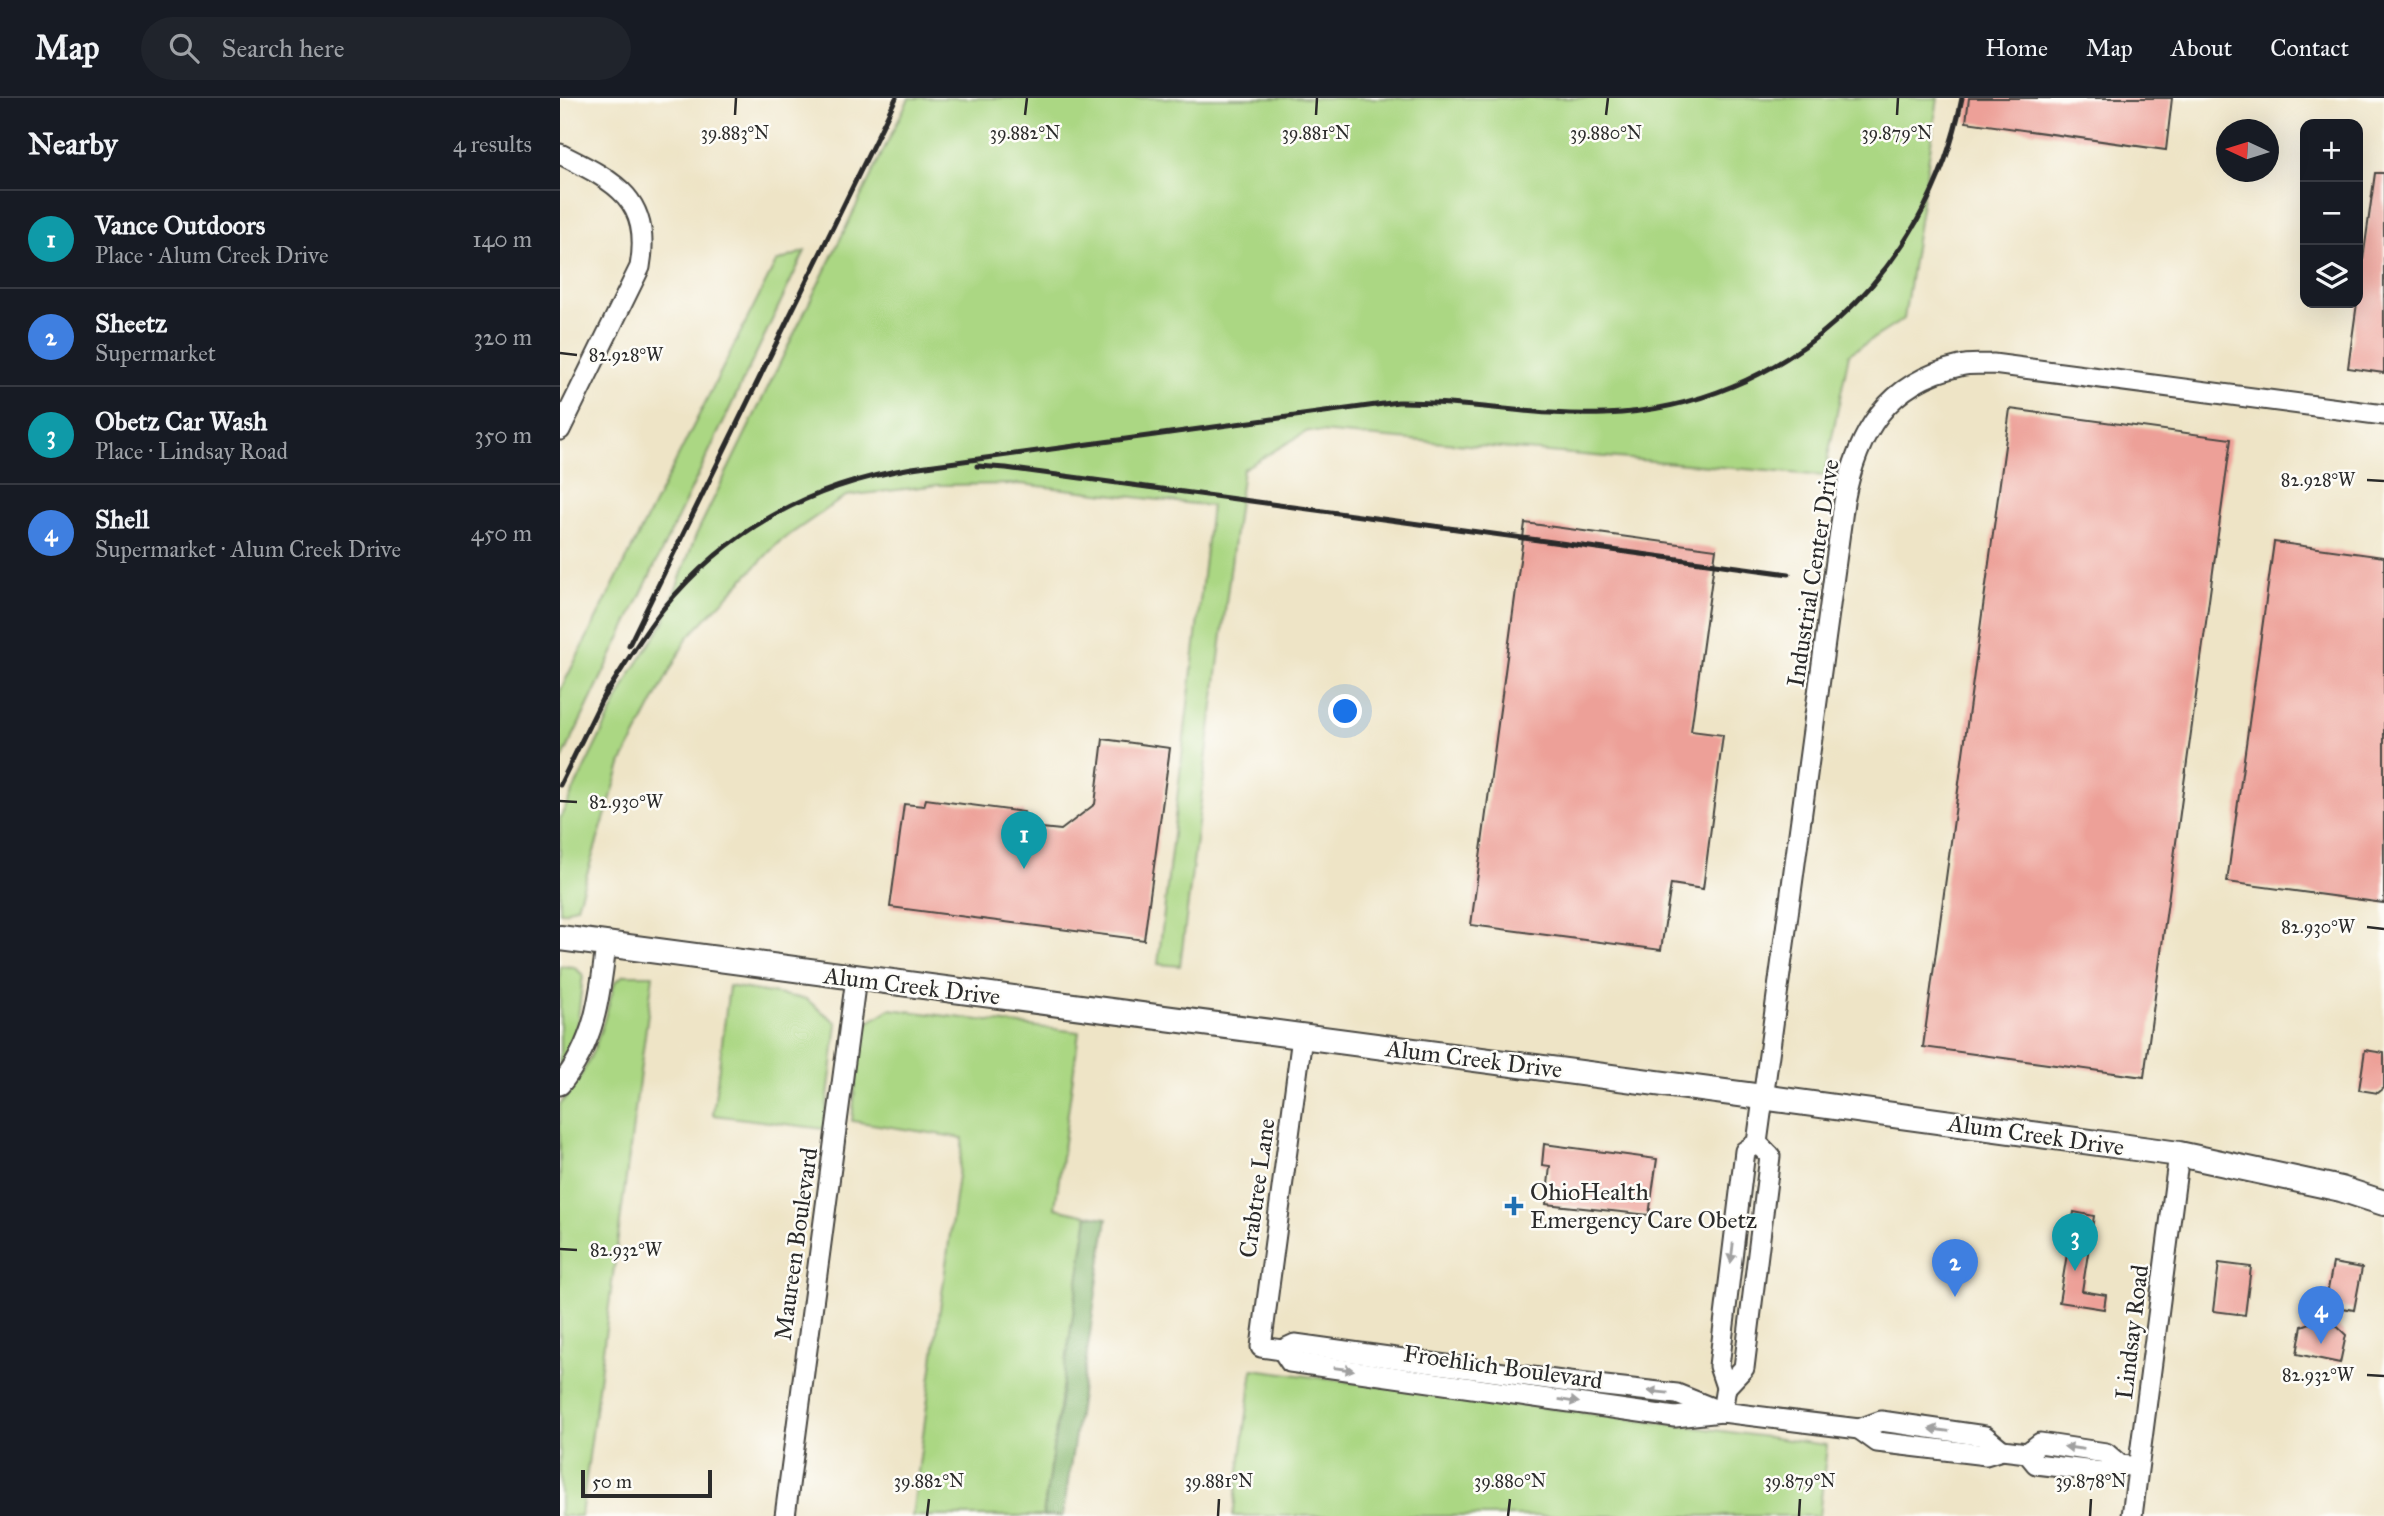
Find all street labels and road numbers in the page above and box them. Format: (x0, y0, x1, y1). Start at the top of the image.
street label: Industrial Center Drive (1780, 457, 1846, 689)
street label: Alum Creek Drive (821, 960, 1002, 1012)
street label: Alum Creek Drive (1383, 1033, 1564, 1085)
street label: Alum Creek Drive (1945, 1108, 2126, 1162)
street label: Crabtree Lane (1232, 1116, 1282, 1260)
street label: Maureen Boulevard (768, 1146, 824, 1342)
street label: Lindsay Road (2109, 1263, 2155, 1401)
street label: Froehlich Boulevard (1401, 1338, 1605, 1396)

